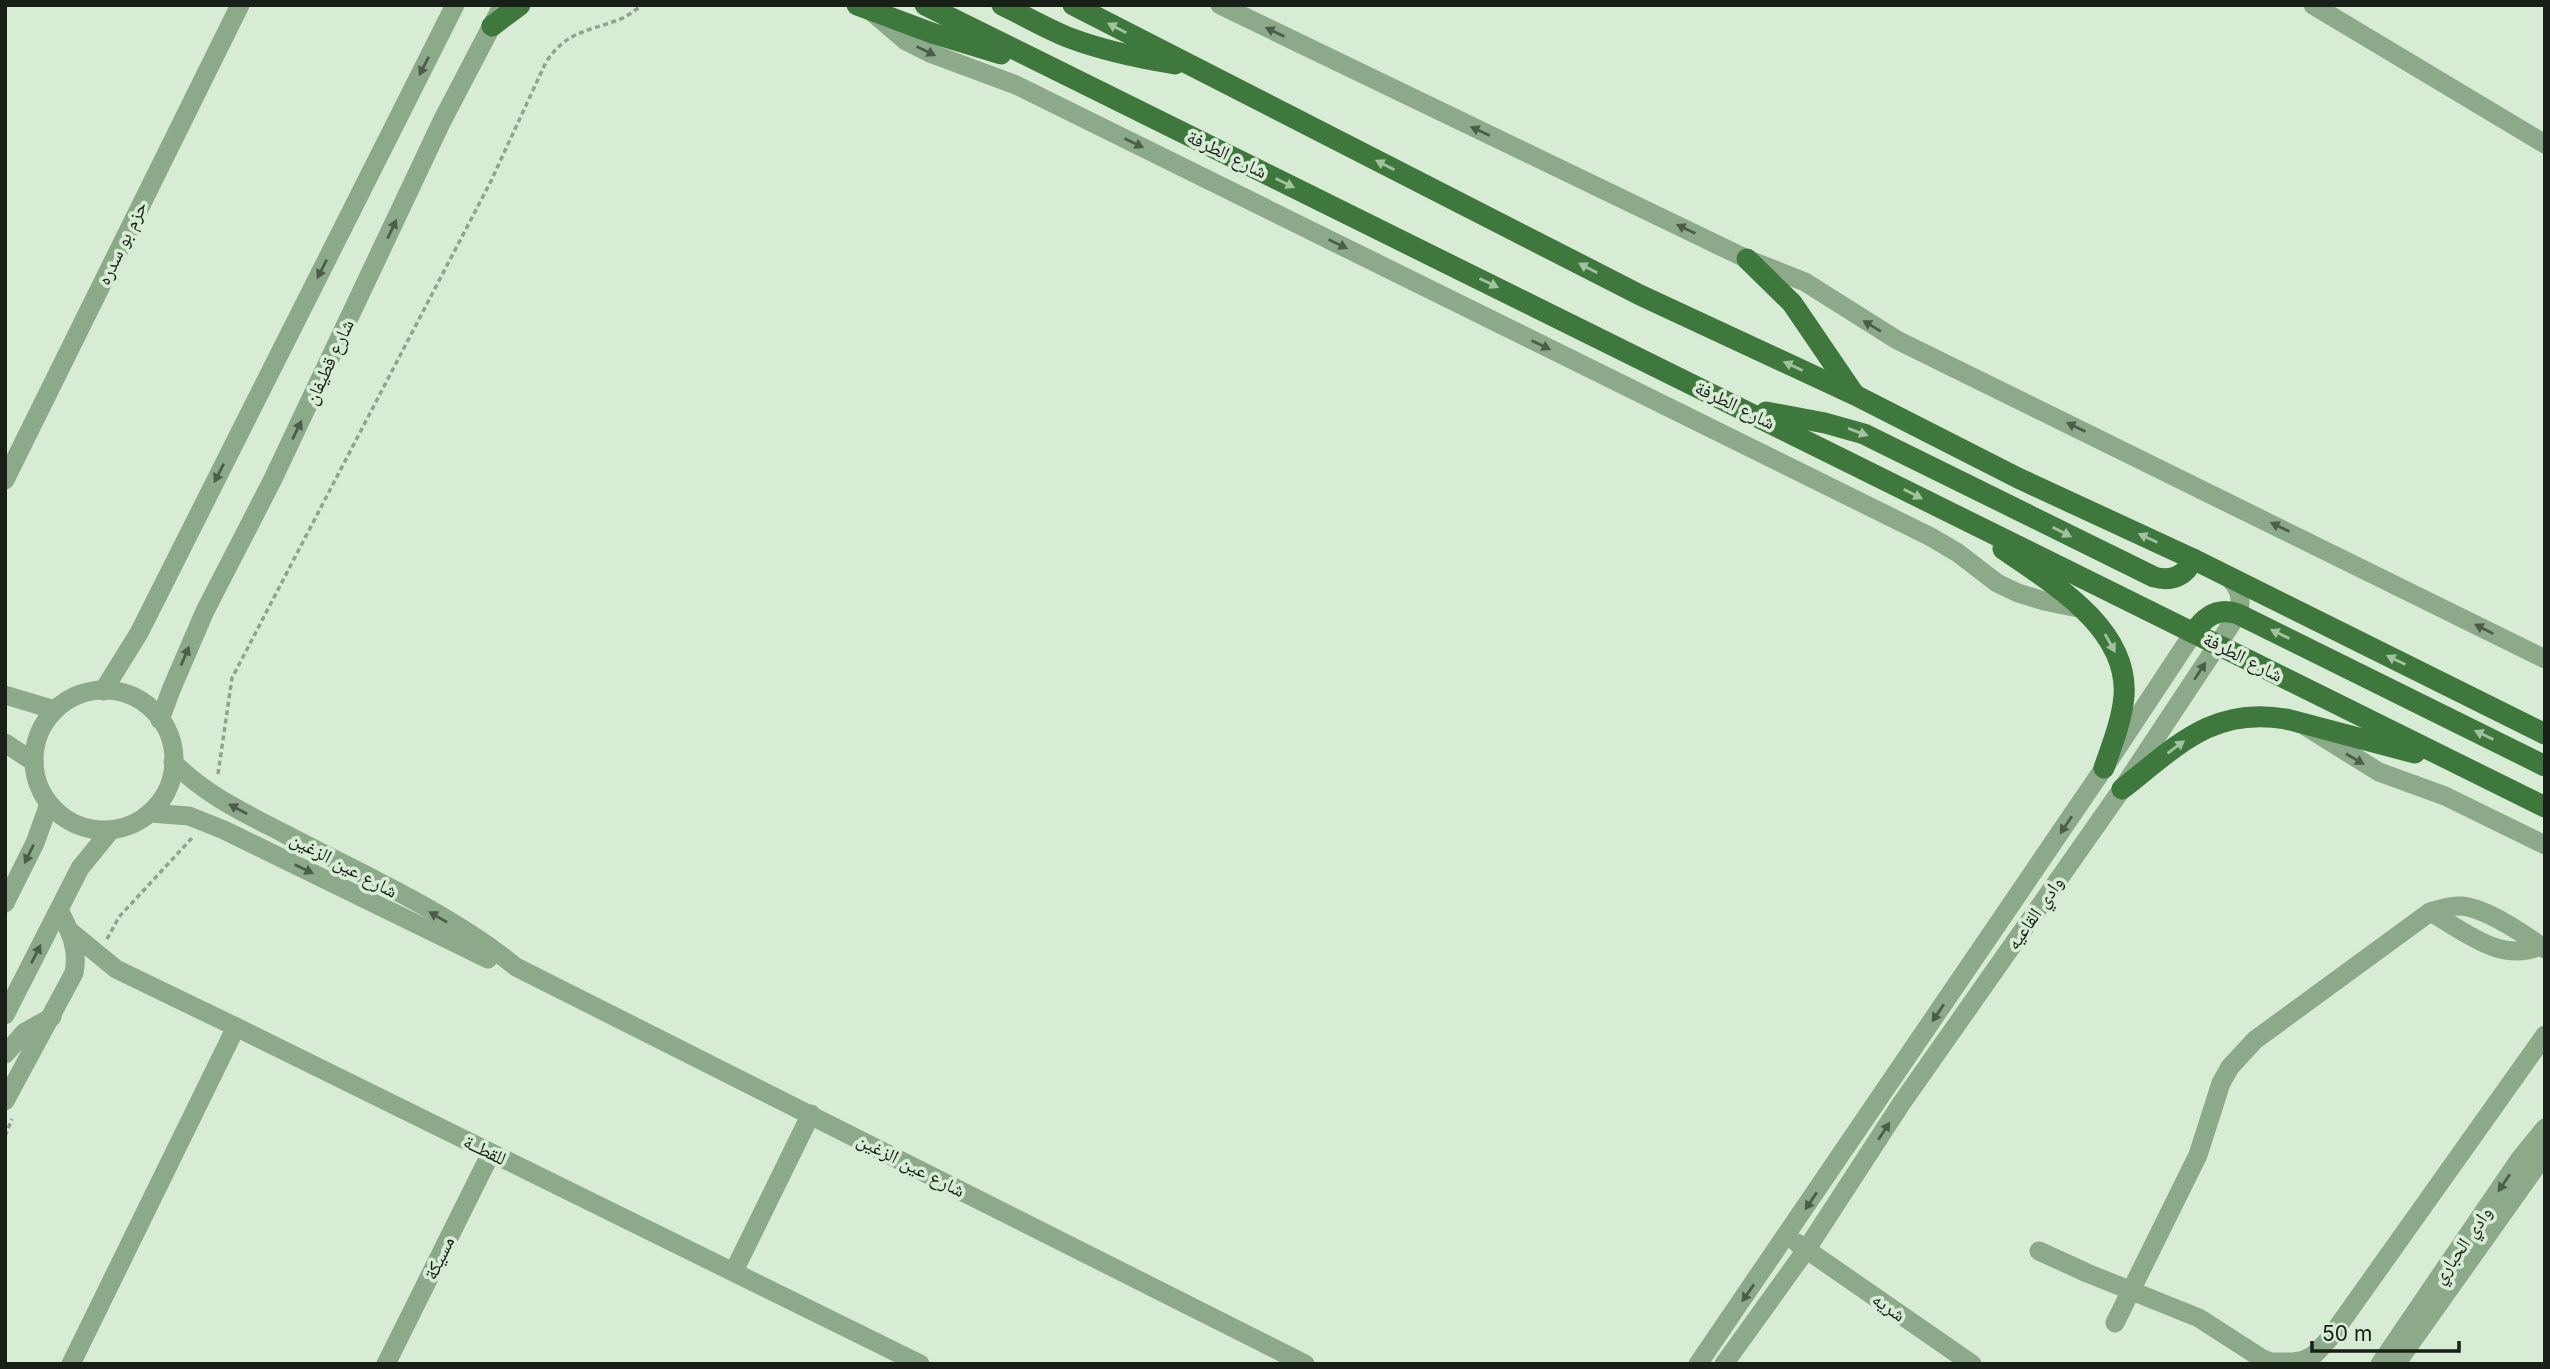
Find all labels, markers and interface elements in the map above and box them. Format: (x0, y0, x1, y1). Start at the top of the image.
one-way arrow (1107, 22, 1127, 33)
one-way arrow (1265, 27, 1285, 38)
one-way arrow (916, 45, 936, 56)
one-way arrow (418, 56, 429, 76)
street label: شارع الطرفة (1183, 125, 1271, 183)
one-way arrow (1470, 125, 1490, 137)
one-way arrow (1124, 138, 1144, 149)
one-way arrow (1375, 159, 1395, 171)
one-way arrow (1275, 177, 1295, 189)
street label: حزم بو سدره (92, 197, 154, 290)
one-way arrow (386, 219, 397, 239)
one-way arrow (1675, 223, 1696, 234)
one-way arrow (1328, 238, 1348, 250)
one-way arrow (316, 259, 327, 279)
one-way arrow (1578, 263, 1598, 274)
one-way arrow (1479, 278, 1499, 289)
street label: شارع قطيفان (299, 316, 359, 408)
one-way arrow (1863, 319, 1882, 332)
one-way arrow (1531, 340, 1551, 351)
one-way arrow (1783, 361, 1803, 372)
street label: شارع الطرفة (1691, 376, 1779, 434)
one-way arrow (291, 420, 302, 440)
one-way arrow (2066, 421, 2086, 432)
one-way arrow (1847, 427, 1868, 438)
one-way arrow (214, 463, 226, 483)
one-way arrow (1904, 487, 1924, 499)
one-way arrow (2270, 522, 2290, 533)
one-way arrow (2052, 527, 2072, 538)
one-way arrow (2138, 532, 2158, 544)
one-way arrow (2474, 623, 2494, 634)
street label: شارع الطرفة (2199, 627, 2287, 687)
one-way arrow (2270, 629, 2290, 640)
one-way arrow (2104, 633, 2116, 652)
one-way arrow (179, 646, 191, 666)
one-way arrow (2386, 655, 2406, 666)
one-way arrow (2194, 661, 2207, 681)
one-way arrow (2474, 730, 2494, 741)
one-way arrow (2167, 741, 2185, 755)
one-way arrow (2346, 752, 2365, 765)
one-way arrow (228, 804, 248, 815)
one-way arrow (2060, 815, 2073, 834)
street label: شارع عين الزغين (286, 827, 402, 903)
one-way arrow (23, 844, 35, 864)
one-way arrow (294, 864, 314, 875)
street label: وادي القاعيه (2001, 872, 2072, 956)
one-way arrow (429, 910, 448, 923)
one-way arrow (31, 944, 42, 964)
one-way arrow (1931, 1004, 1945, 1022)
one-way arrow (1877, 1121, 1890, 1141)
street label: شارع عين الزغين (853, 1128, 969, 1202)
street label: للقطــة (460, 1130, 510, 1170)
one-way arrow (2498, 1173, 2511, 1192)
one-way arrow (1804, 1192, 1818, 1210)
street label: وادي الحباري (2427, 1202, 2500, 1290)
street label: مسيكة (419, 1233, 459, 1283)
one-way arrow (1741, 1284, 1755, 1302)
street label: شريه (1868, 1287, 1910, 1327)
scale bar (2312, 1310, 2459, 1354)
text: 50 m (2322, 1321, 2372, 1346)

